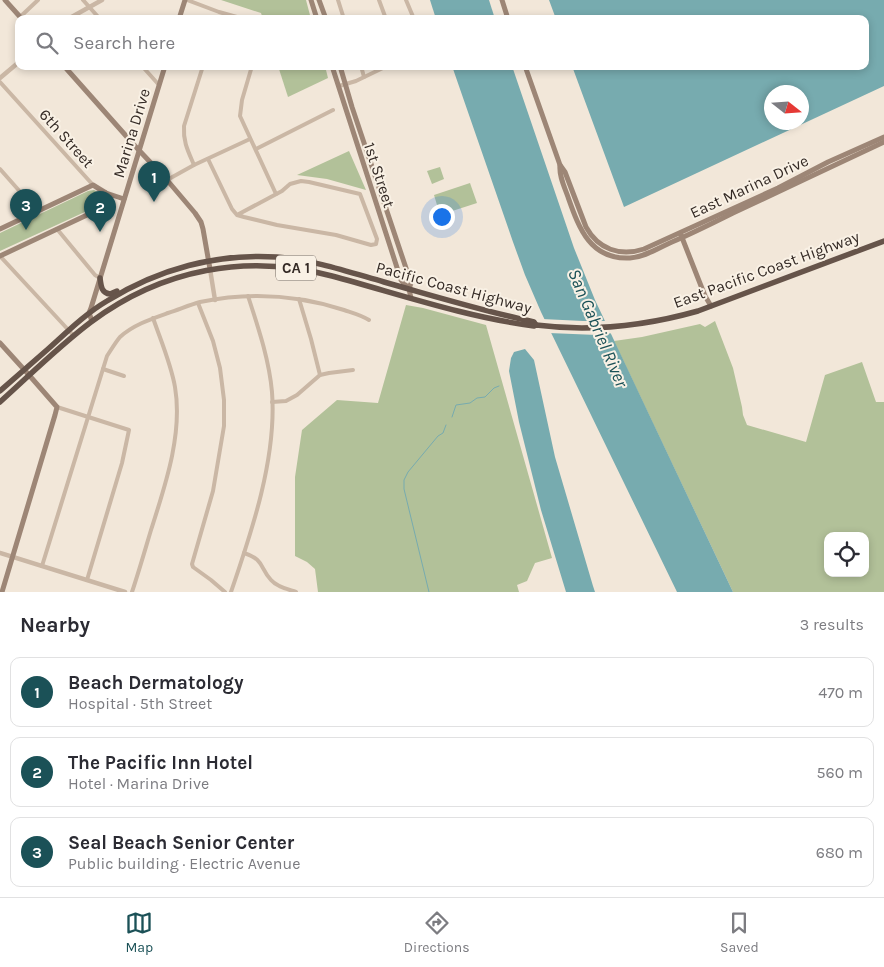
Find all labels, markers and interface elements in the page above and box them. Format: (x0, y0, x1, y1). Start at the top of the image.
search box (15, 15, 869, 70)
icon: search (33, 29, 61, 57)
text: Search here (73, 32, 175, 54)
north arrow (764, 85, 809, 130)
street label: Marina Drive (109, 86, 154, 180)
street label: 6th Street (35, 105, 98, 172)
street label: 1st Street (360, 140, 399, 210)
street label: East Marina Drive (687, 151, 811, 222)
pin: 1 (138, 161, 170, 202)
pin: 3 (10, 189, 42, 230)
pin: 2 (84, 191, 116, 232)
your location (429, 204, 455, 230)
street label: East Pacific Coast Highway (671, 227, 862, 312)
road number: CA 1 (276, 256, 316, 280)
street label: Pacific Coast Highway (374, 258, 534, 318)
water label: San Gabriel River (563, 265, 633, 391)
map controls (824, 532, 869, 577)
button: locate (824, 532, 869, 577)
text: Nearby (20, 613, 90, 637)
text: 3 results (800, 615, 864, 634)
text: Beach Dermatology (68, 672, 243, 694)
text: 1 (34, 683, 40, 702)
text: 470 m (818, 683, 863, 702)
text: Hospital · 5th Street (68, 694, 212, 713)
text: The Pacific Inn Hotel (68, 752, 253, 774)
text: 2 (32, 763, 42, 782)
text: 560 m (817, 763, 863, 782)
text: Hotel · Marina Drive (68, 774, 209, 793)
text: Seal Beach Senior Center (68, 832, 294, 854)
text: 3 (32, 843, 42, 862)
text: 680 m (816, 843, 863, 862)
text: Public building · Electric Avenue (68, 854, 300, 873)
tab: Map (125, 909, 153, 956)
tab: Directions (404, 909, 470, 956)
tab: Saved (720, 909, 759, 956)

